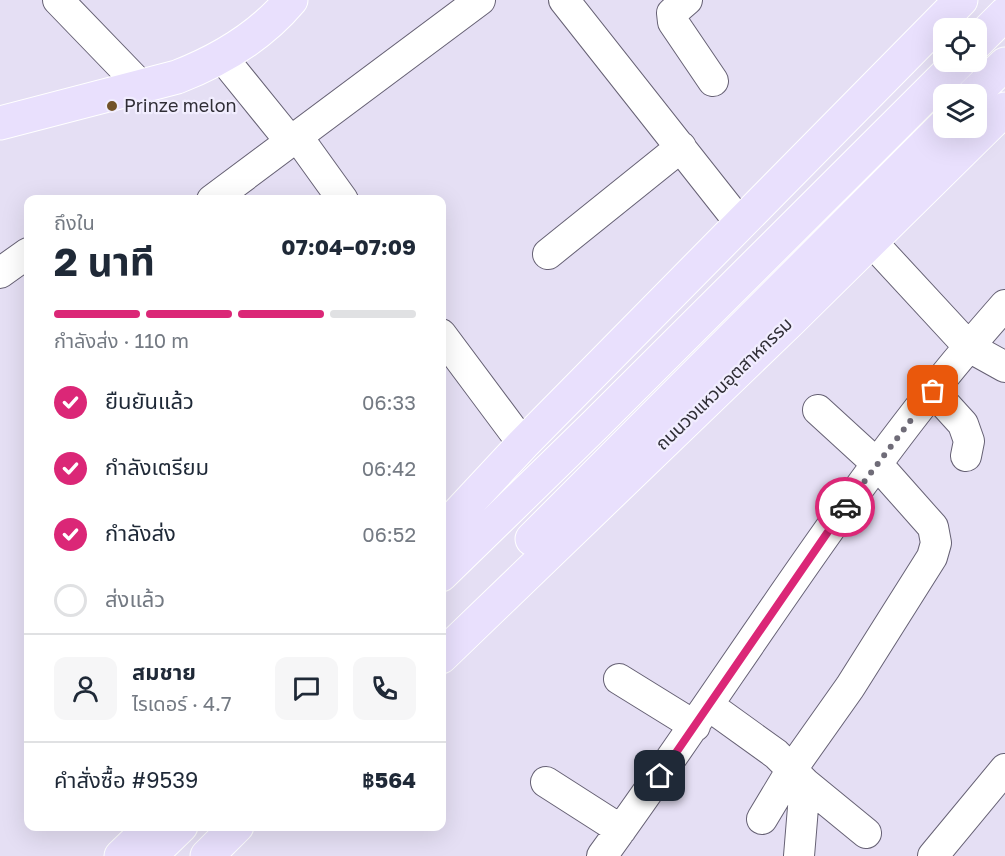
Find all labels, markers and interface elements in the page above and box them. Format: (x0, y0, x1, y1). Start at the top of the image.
map controls (933, 18, 987, 138)
button: locate (933, 18, 987, 72)
button: layers (933, 84, 987, 138)
place label: Prinze melon (124, 94, 237, 116)
marker: Prinze melon (105, 99, 119, 113)
text: ถึงใน (54, 210, 95, 234)
text: 07:04–07:09 (281, 233, 416, 260)
text: 2 นาที (54, 238, 155, 285)
street label: ถนนวงแหวนอุตสาหกรรม (650, 312, 797, 455)
text: กำลังส่ง · 110 m (54, 328, 189, 352)
pin (907, 365, 958, 416)
icon: bag (916, 374, 949, 407)
icon: check (54, 386, 87, 419)
text: ยืนยันแล้ว (105, 387, 194, 414)
text: 06:33 (362, 390, 416, 414)
icon: check (54, 452, 87, 485)
text: กำลังเตรียม (105, 453, 209, 480)
text: 06:42 (362, 456, 416, 480)
courier (815, 477, 875, 537)
icon: car (829, 491, 862, 524)
icon: check (54, 518, 87, 551)
text: กำลังส่ง (105, 519, 176, 546)
text: 06:52 (362, 522, 416, 546)
text: ส่งแล้ว (105, 585, 165, 612)
button: person (54, 657, 117, 720)
button: chat (275, 657, 338, 720)
button: phone (353, 657, 416, 720)
text: สมชาย (132, 658, 196, 685)
text: ไรเดอร์ · 4.7 (132, 691, 232, 715)
pin (634, 750, 685, 801)
icon: home (643, 759, 676, 792)
text: คำสั่งซื้อ #9539 (54, 766, 198, 793)
text: ฿564 (362, 766, 416, 793)

